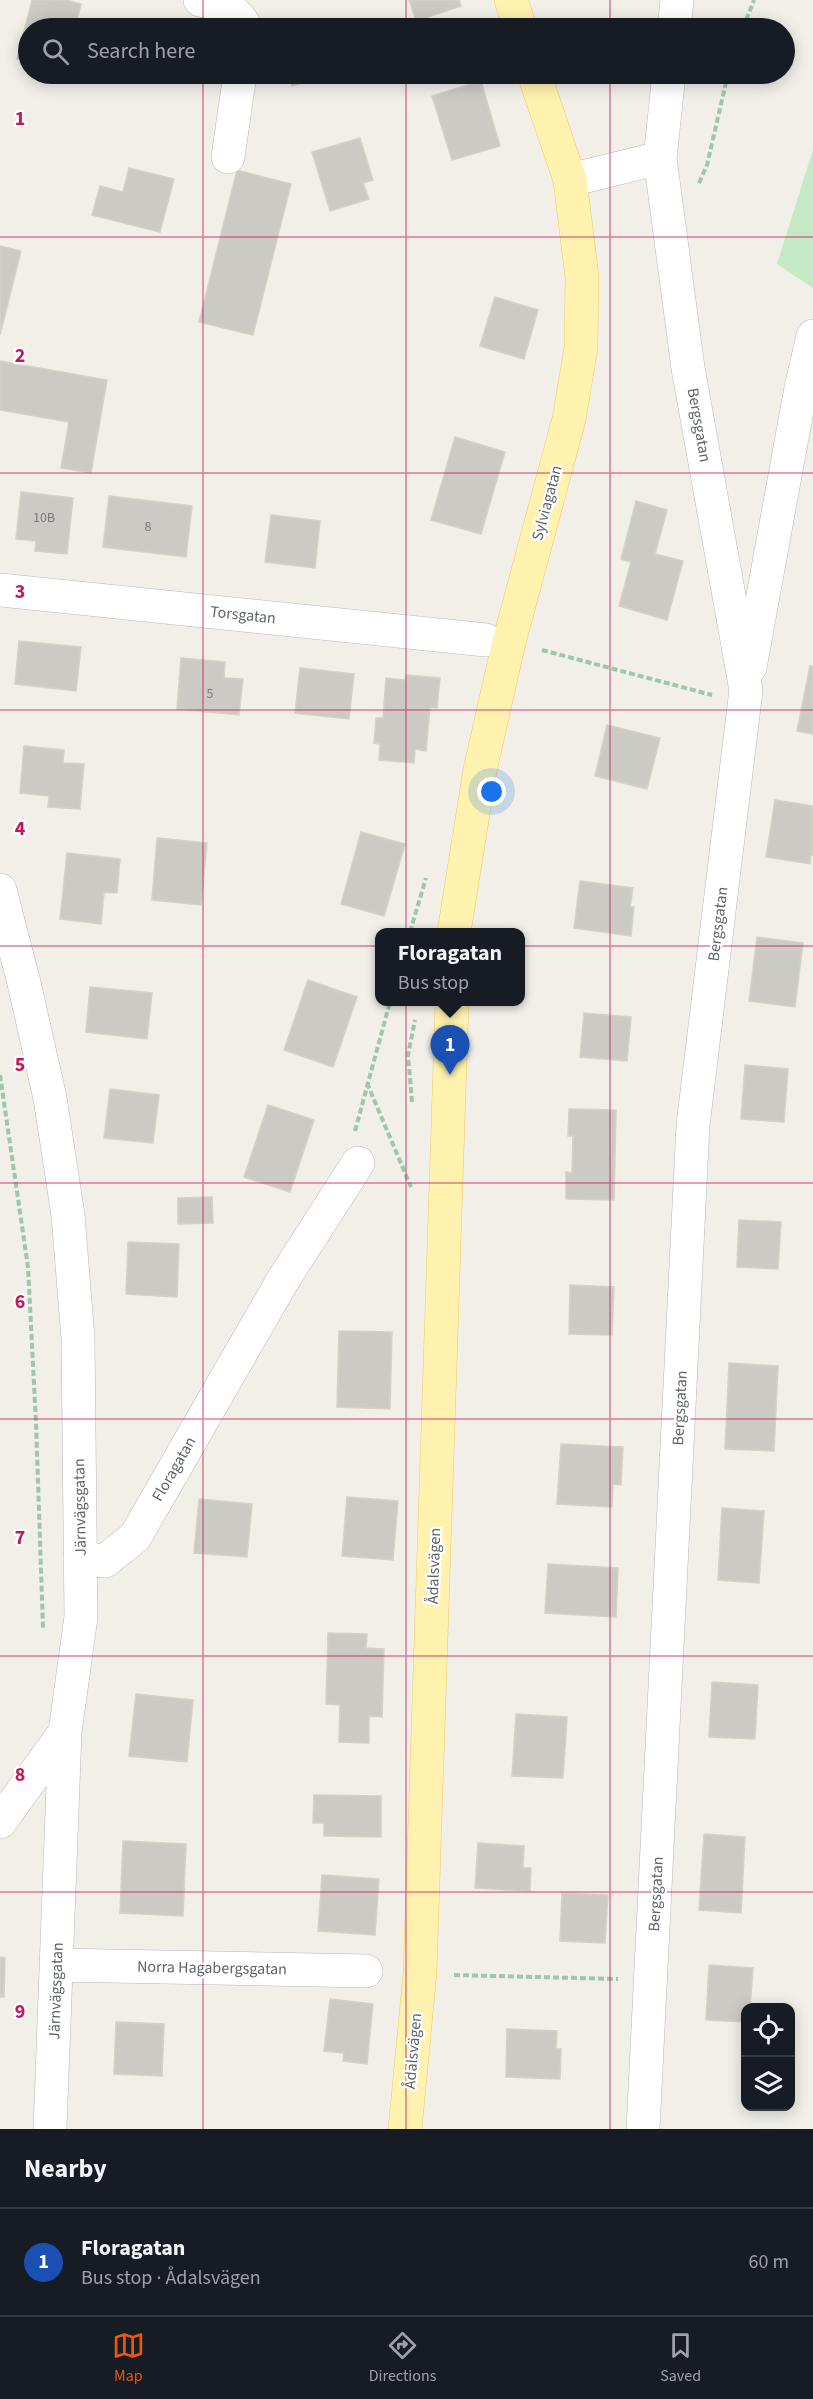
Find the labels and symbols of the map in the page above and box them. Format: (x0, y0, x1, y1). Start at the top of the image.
text: 1 (15, 105, 25, 133)
text: 2 (15, 342, 25, 370)
street label: Bergsgatan (682, 386, 716, 464)
street label: Sylviagatan (526, 463, 568, 543)
house number: 10B (33, 508, 55, 528)
house number: 8 (145, 517, 152, 537)
text: 3 (15, 578, 25, 606)
street label: Torsgatan (209, 601, 277, 629)
house number: 5 (207, 684, 214, 704)
your location (477, 777, 506, 806)
text: 4 (15, 815, 26, 843)
street label: Bergsgatan (703, 885, 733, 963)
pin: 1 (430, 1026, 470, 1075)
text: 5 (15, 1051, 25, 1079)
text: 6 (15, 1288, 25, 1316)
street label: Bergsgatan (667, 1370, 693, 1446)
street label: Floragatan (147, 1433, 201, 1505)
street label: Järnvägsgatan (68, 1458, 92, 1556)
text: 7 (15, 1524, 25, 1552)
street label: Ådalsvägen (422, 1528, 446, 1604)
text: 8 (15, 1761, 25, 1789)
street label: Bergsgatan (643, 1856, 669, 1932)
street label: Järnvägsgatan (43, 1942, 69, 2040)
street label: Norra Hagabergsgatan (137, 1956, 287, 1980)
text: 9 (15, 1998, 25, 2026)
street label: Ådalsvägen (399, 2012, 427, 2090)

